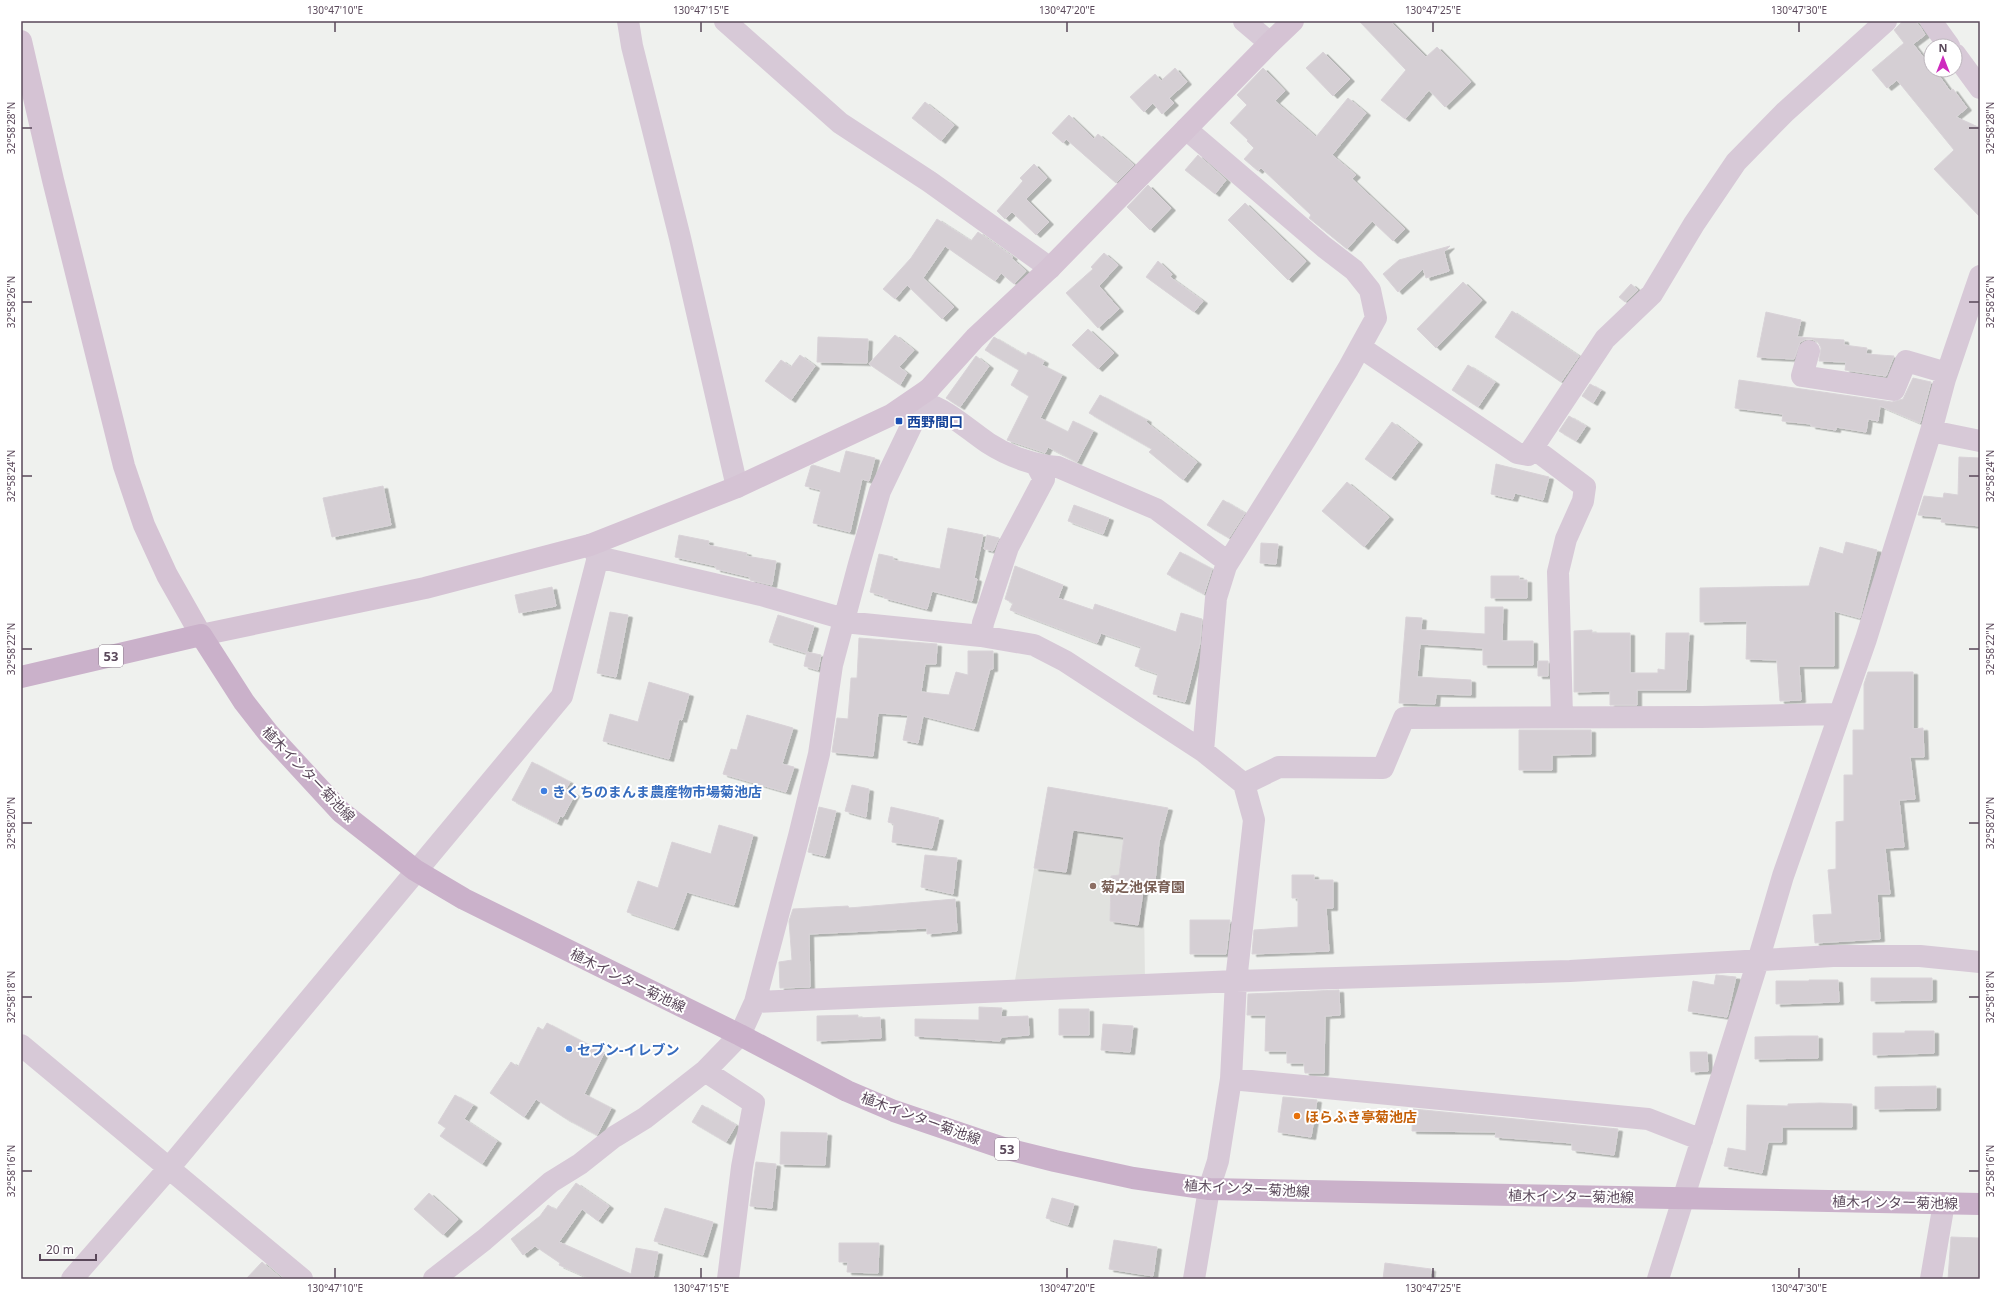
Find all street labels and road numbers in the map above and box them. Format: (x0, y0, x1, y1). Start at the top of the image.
road number: 53 (99, 645, 123, 667)
street label: 植木インター菊池線 (258, 722, 360, 826)
street label: 植木インター菊池線 (567, 944, 689, 1016)
street label: 植木インター菊池線 (859, 1088, 983, 1148)
road number: 53 (995, 1138, 1019, 1160)
street label: 植木インター菊池線 (1184, 1175, 1310, 1201)
street label: 植木インター菊池線 (1508, 1185, 1634, 1207)
street label: 植木インター菊池線 (1832, 1191, 1958, 1213)

